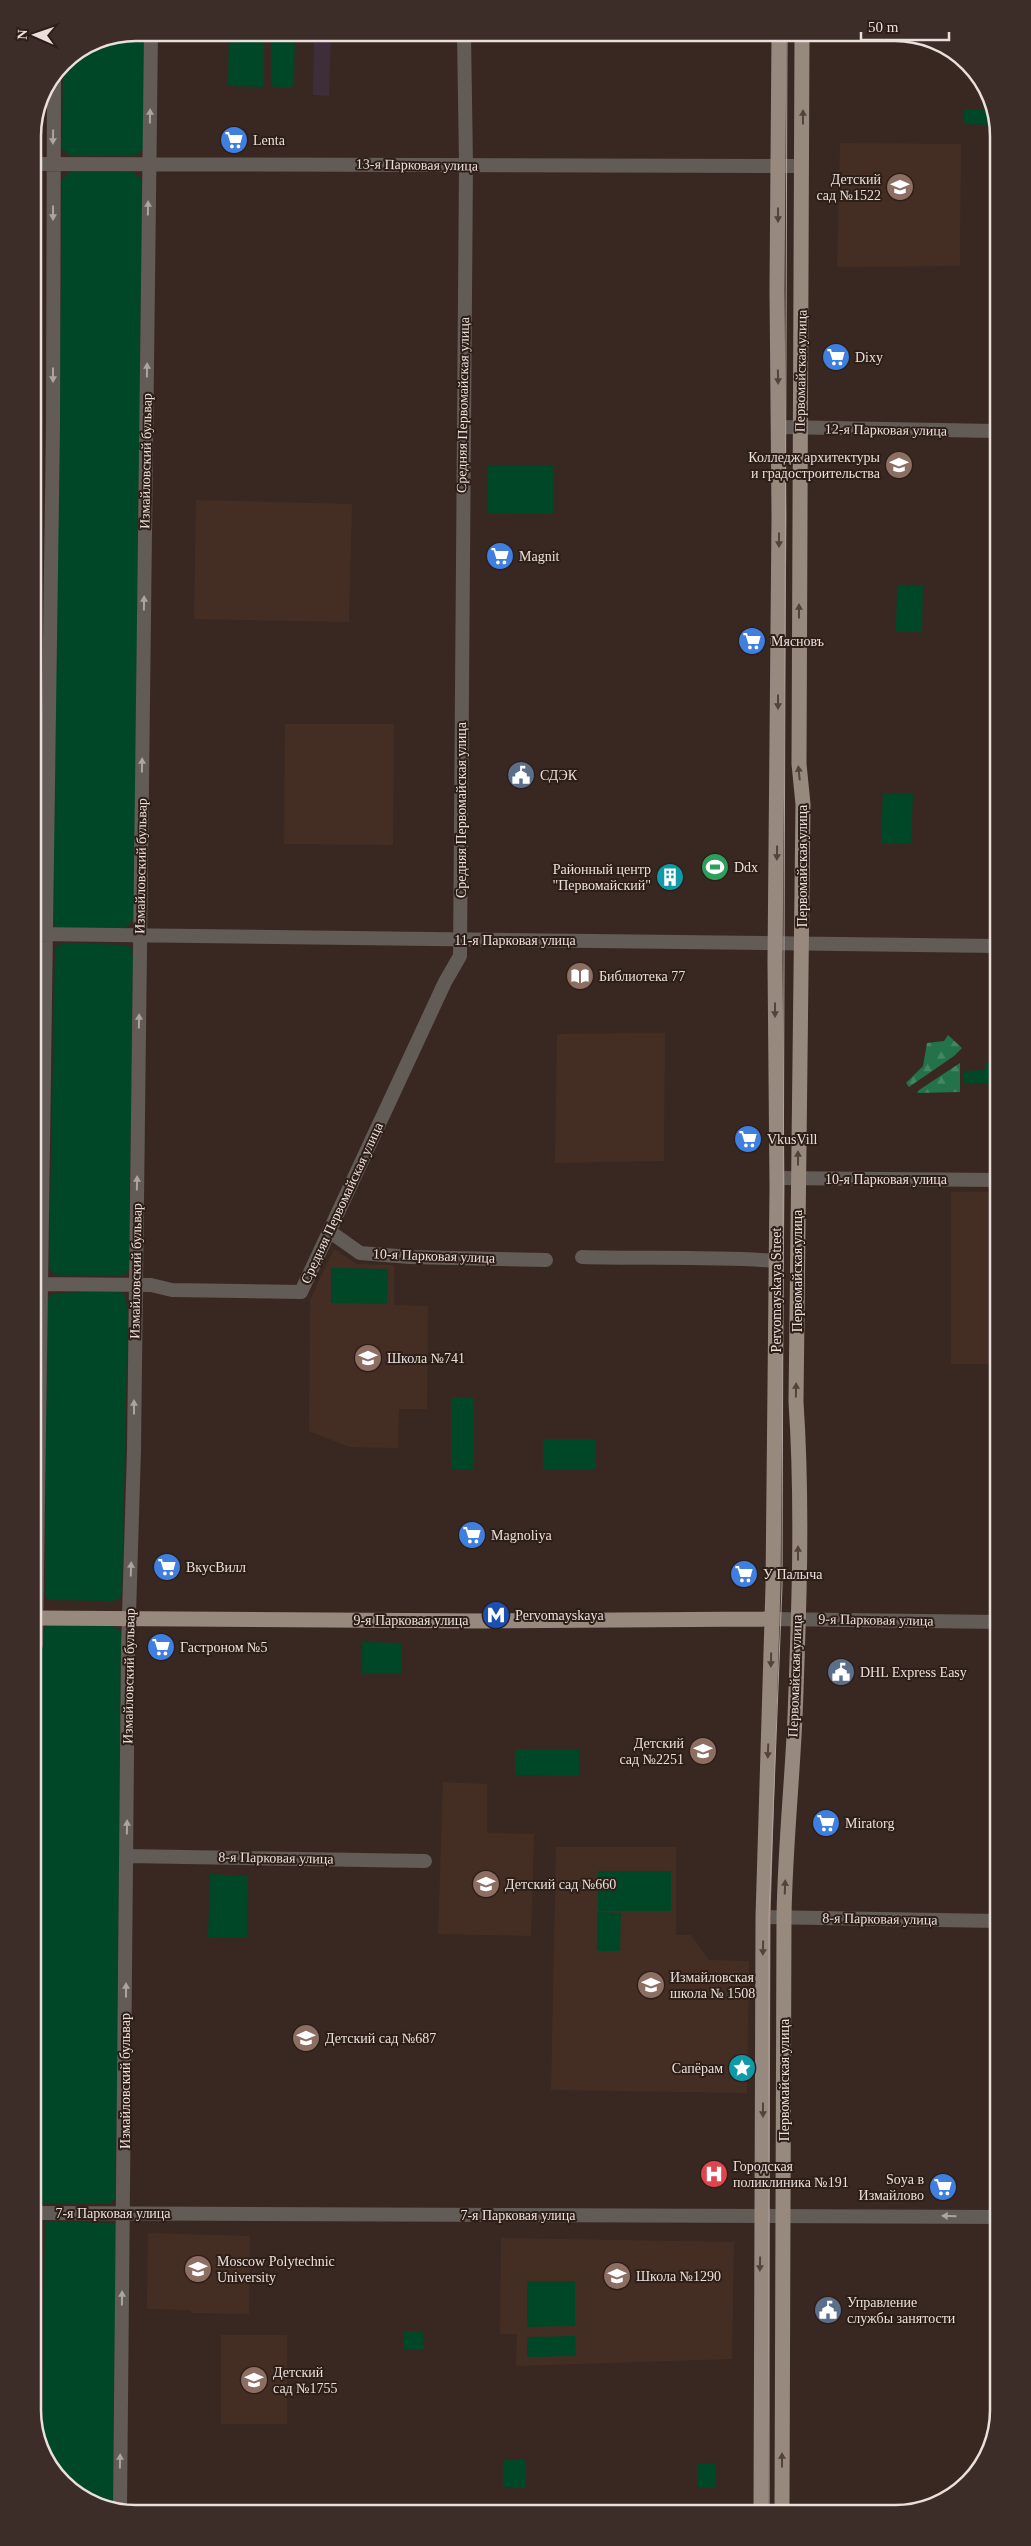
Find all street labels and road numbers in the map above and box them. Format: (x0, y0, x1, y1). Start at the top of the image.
street label: 13-я Парковая улица (356, 156, 479, 174)
street label: Первомайская улица (792, 309, 810, 432)
street label: Средняя Первомайская улица (454, 316, 472, 493)
street label: Измайловский бульвар (137, 393, 155, 529)
street label: 12-я Парковая улица (825, 421, 948, 439)
street label: Средняя Первомайская улица (454, 721, 469, 898)
street label: Измайловский бульвар (132, 798, 150, 934)
street label: Первомайская улица (795, 804, 810, 927)
street label: 11-я Парковая улица (454, 933, 577, 948)
street label: Средняя Первомайская улица (298, 1119, 386, 1286)
street label: 10-я Парковая улица (825, 1172, 948, 1187)
street label: Измайловский бульвар (127, 1203, 145, 1339)
street label: Первомайская улица (790, 1209, 805, 1332)
street label: Pervomayskaya Street (769, 1227, 784, 1352)
street label: 10-я Парковая улица (373, 1246, 496, 1266)
street label: Измайловский бульвар (120, 1608, 138, 1744)
street label: 9-я Парковая улица (818, 1611, 934, 1629)
street label: 9-я Парковая улица (353, 1613, 469, 1628)
street label: Первомайская улица (785, 1614, 805, 1738)
street label: 8-я Парковая улица (218, 1849, 334, 1867)
street label: 8-я Парковая улица (822, 1910, 938, 1928)
street label: Измайловский бульвар (118, 2013, 133, 2149)
street label: Первомайская улица (777, 2018, 792, 2141)
street label: 7-я Парковая улица (55, 2206, 171, 2221)
street label: 7-я Парковая улица (460, 2208, 576, 2223)

